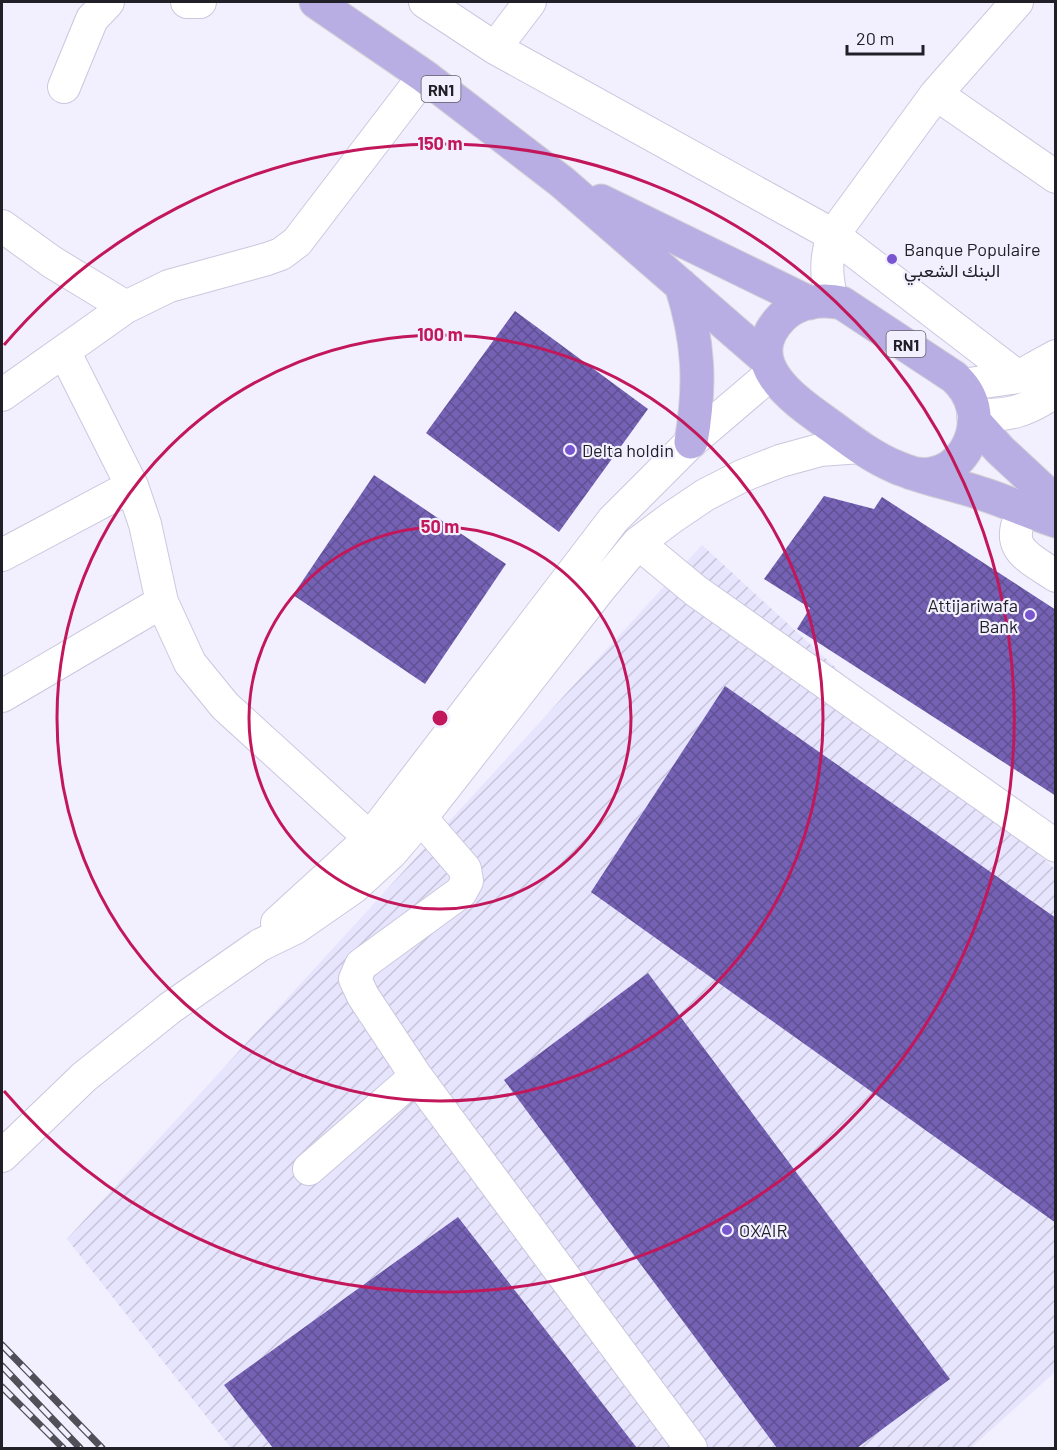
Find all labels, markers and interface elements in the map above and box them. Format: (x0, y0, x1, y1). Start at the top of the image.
scale bar (847, 18, 924, 56)
text: 20 m (856, 27, 894, 49)
road number: RN1 (422, 76, 460, 102)
text: 150 m (418, 132, 462, 154)
place label: Banque Populaire البنك الشعبي (904, 238, 1041, 286)
marker: Banque Populaire البنك الشعبي (885, 252, 899, 266)
text: 100 m (417, 323, 463, 345)
road number: RN1 (886, 331, 926, 357)
place label: Delta holdin (582, 439, 674, 461)
marker: Delta holdin (563, 443, 577, 457)
text: 50 m (421, 515, 459, 537)
place label: Attijariwafa Bank (928, 594, 1018, 637)
marker: Attijariwafa Bank (1023, 608, 1037, 622)
centre of rings (430, 708, 450, 728)
place label: OXAIR (739, 1219, 787, 1241)
marker: OXAIR (720, 1223, 734, 1237)

